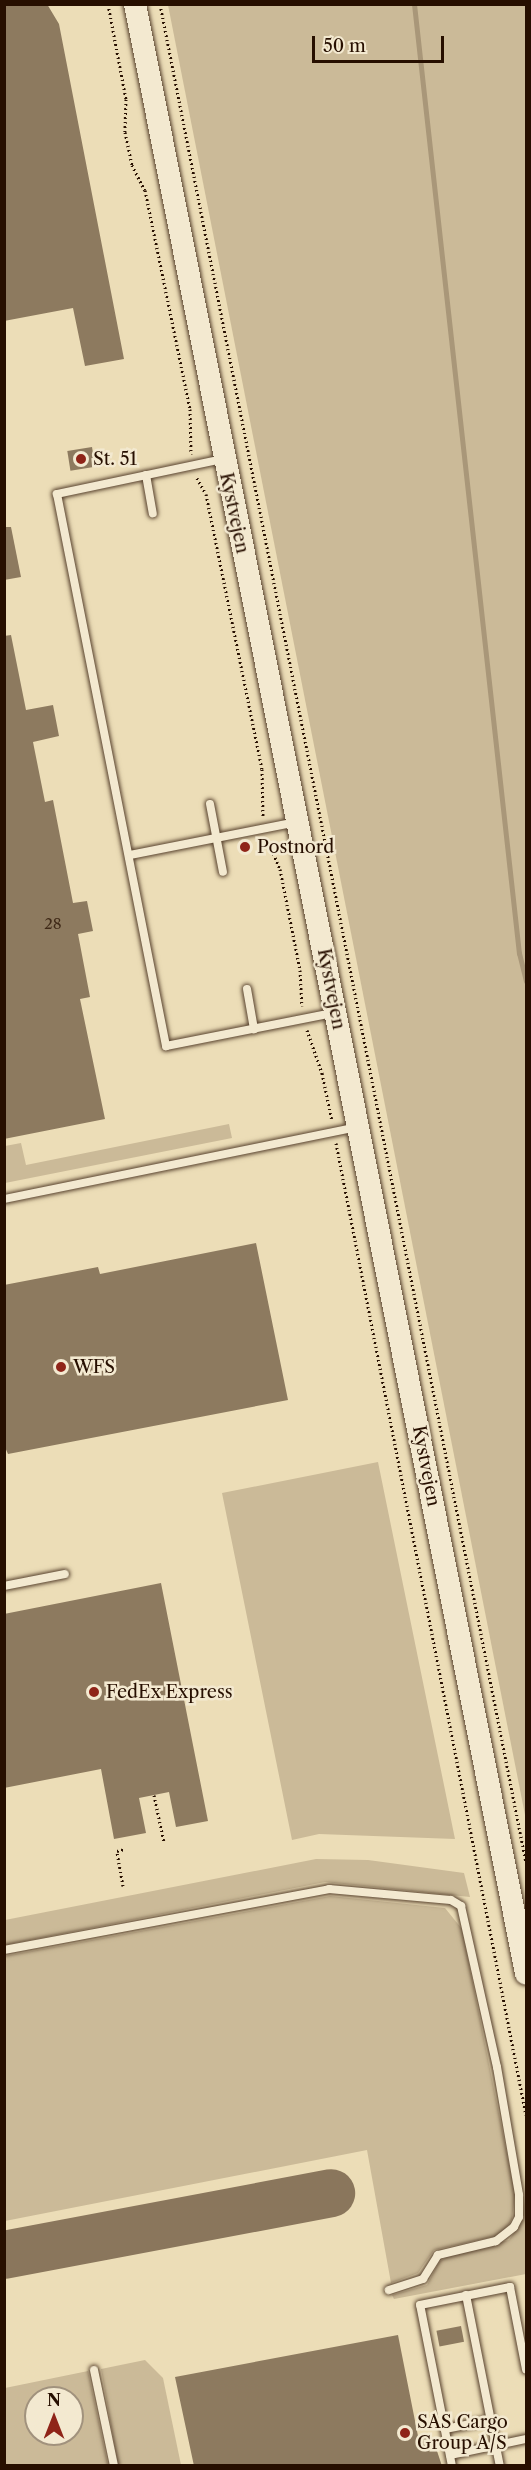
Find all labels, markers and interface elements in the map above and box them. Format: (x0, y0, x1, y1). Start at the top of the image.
scale bar (315, 24, 447, 62)
text: 50 m (323, 35, 366, 57)
place label: St. 51 (93, 448, 137, 470)
marker: St. 51 (74, 452, 88, 466)
street label: Kystvejen (215, 471, 253, 555)
place label: Postnord (257, 836, 334, 858)
marker: Postnord (238, 840, 252, 854)
house number: 28 (44, 915, 62, 933)
street label: Kystvejen (313, 947, 349, 1031)
place label: WFS (73, 1356, 115, 1378)
marker: WFS (54, 1360, 68, 1374)
street label: Kystvejen (408, 1424, 444, 1508)
place label: FedEx Express (106, 1681, 233, 1703)
marker: FedEx Express (87, 1685, 101, 1699)
north arrow (24, 2386, 84, 2446)
text: N (47, 2390, 61, 2410)
place label: SAS Cargo Group A/S (417, 2412, 508, 2454)
marker: SAS Cargo Group A/S (398, 2426, 412, 2440)

